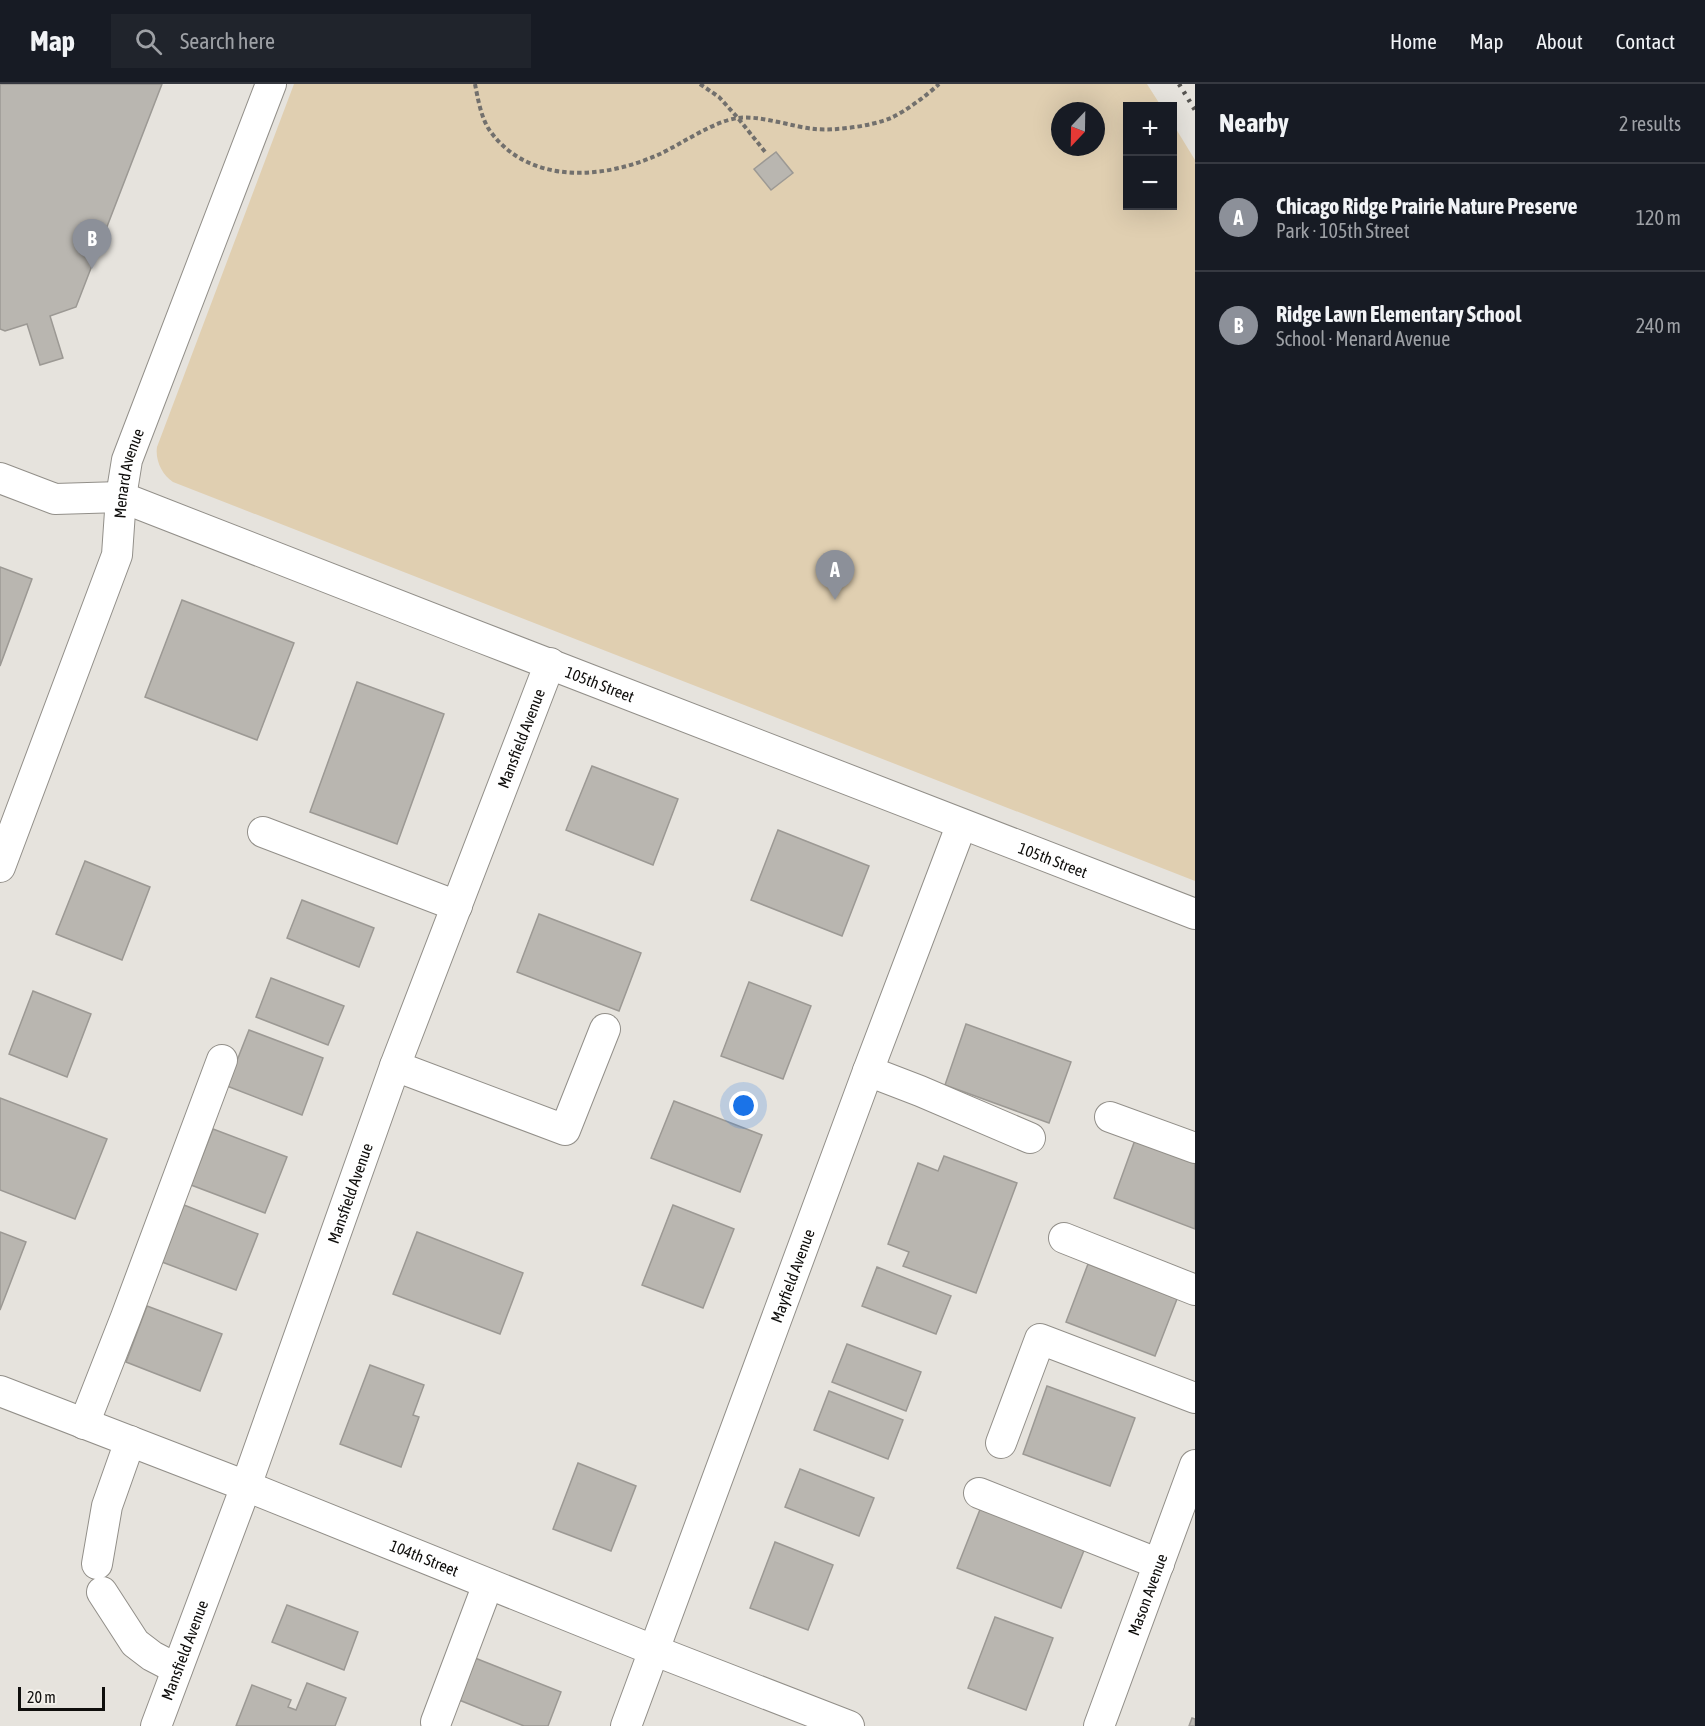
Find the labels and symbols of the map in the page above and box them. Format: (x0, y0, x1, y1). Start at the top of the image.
north arrow (1051, 102, 1105, 156)
pin: B (72, 220, 112, 269)
street label: Menard Avenue (111, 426, 147, 519)
pin: A (816, 550, 854, 600)
street label: 105th Street (563, 662, 637, 706)
street label: Mansfield Avenue (494, 686, 548, 791)
street label: 105th Street (1016, 839, 1090, 881)
your location (729, 1091, 758, 1120)
street label: Mansfield Avenue (324, 1141, 376, 1246)
street label: Mayfield Avenue (767, 1226, 818, 1325)
street label: 104th Street (387, 1536, 462, 1580)
street label: Mason Avenue (1124, 1551, 1171, 1638)
street label: Mansfield Avenue (158, 1598, 211, 1703)
scale bar (18, 1684, 105, 1712)

